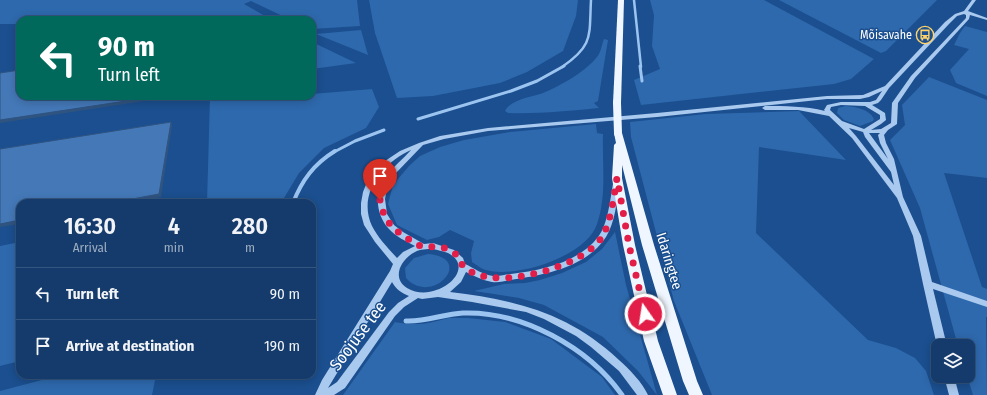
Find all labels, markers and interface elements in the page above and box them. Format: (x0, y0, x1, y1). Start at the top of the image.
bus stop icon: Mõisavahe (915, 25, 935, 45)
place label: Mõisavahe (860, 28, 912, 42)
text: 90 m (98, 30, 155, 63)
icon: left (32, 32, 84, 84)
text: Turn left (98, 64, 160, 86)
pin (363, 159, 397, 200)
icon: arrive (369, 165, 391, 187)
text: 16:30 (64, 212, 116, 240)
text: 4 (168, 212, 180, 240)
text: 280 (232, 212, 268, 240)
street label: Idaringtee (652, 230, 686, 292)
text: Arrival (73, 240, 107, 255)
text: min (164, 240, 184, 255)
text: m (245, 240, 255, 255)
icon: left (32, 283, 54, 305)
text: Turn left (66, 285, 119, 303)
text: 90 m (270, 285, 300, 303)
position arrow (624, 293, 666, 335)
street label: Soojuse tee (325, 297, 391, 375)
icon: arrive (32, 335, 54, 357)
text: Arrive at destination (66, 337, 194, 355)
text: 190 m (264, 337, 300, 355)
map controls (931, 339, 975, 383)
button: layers (931, 339, 975, 383)

